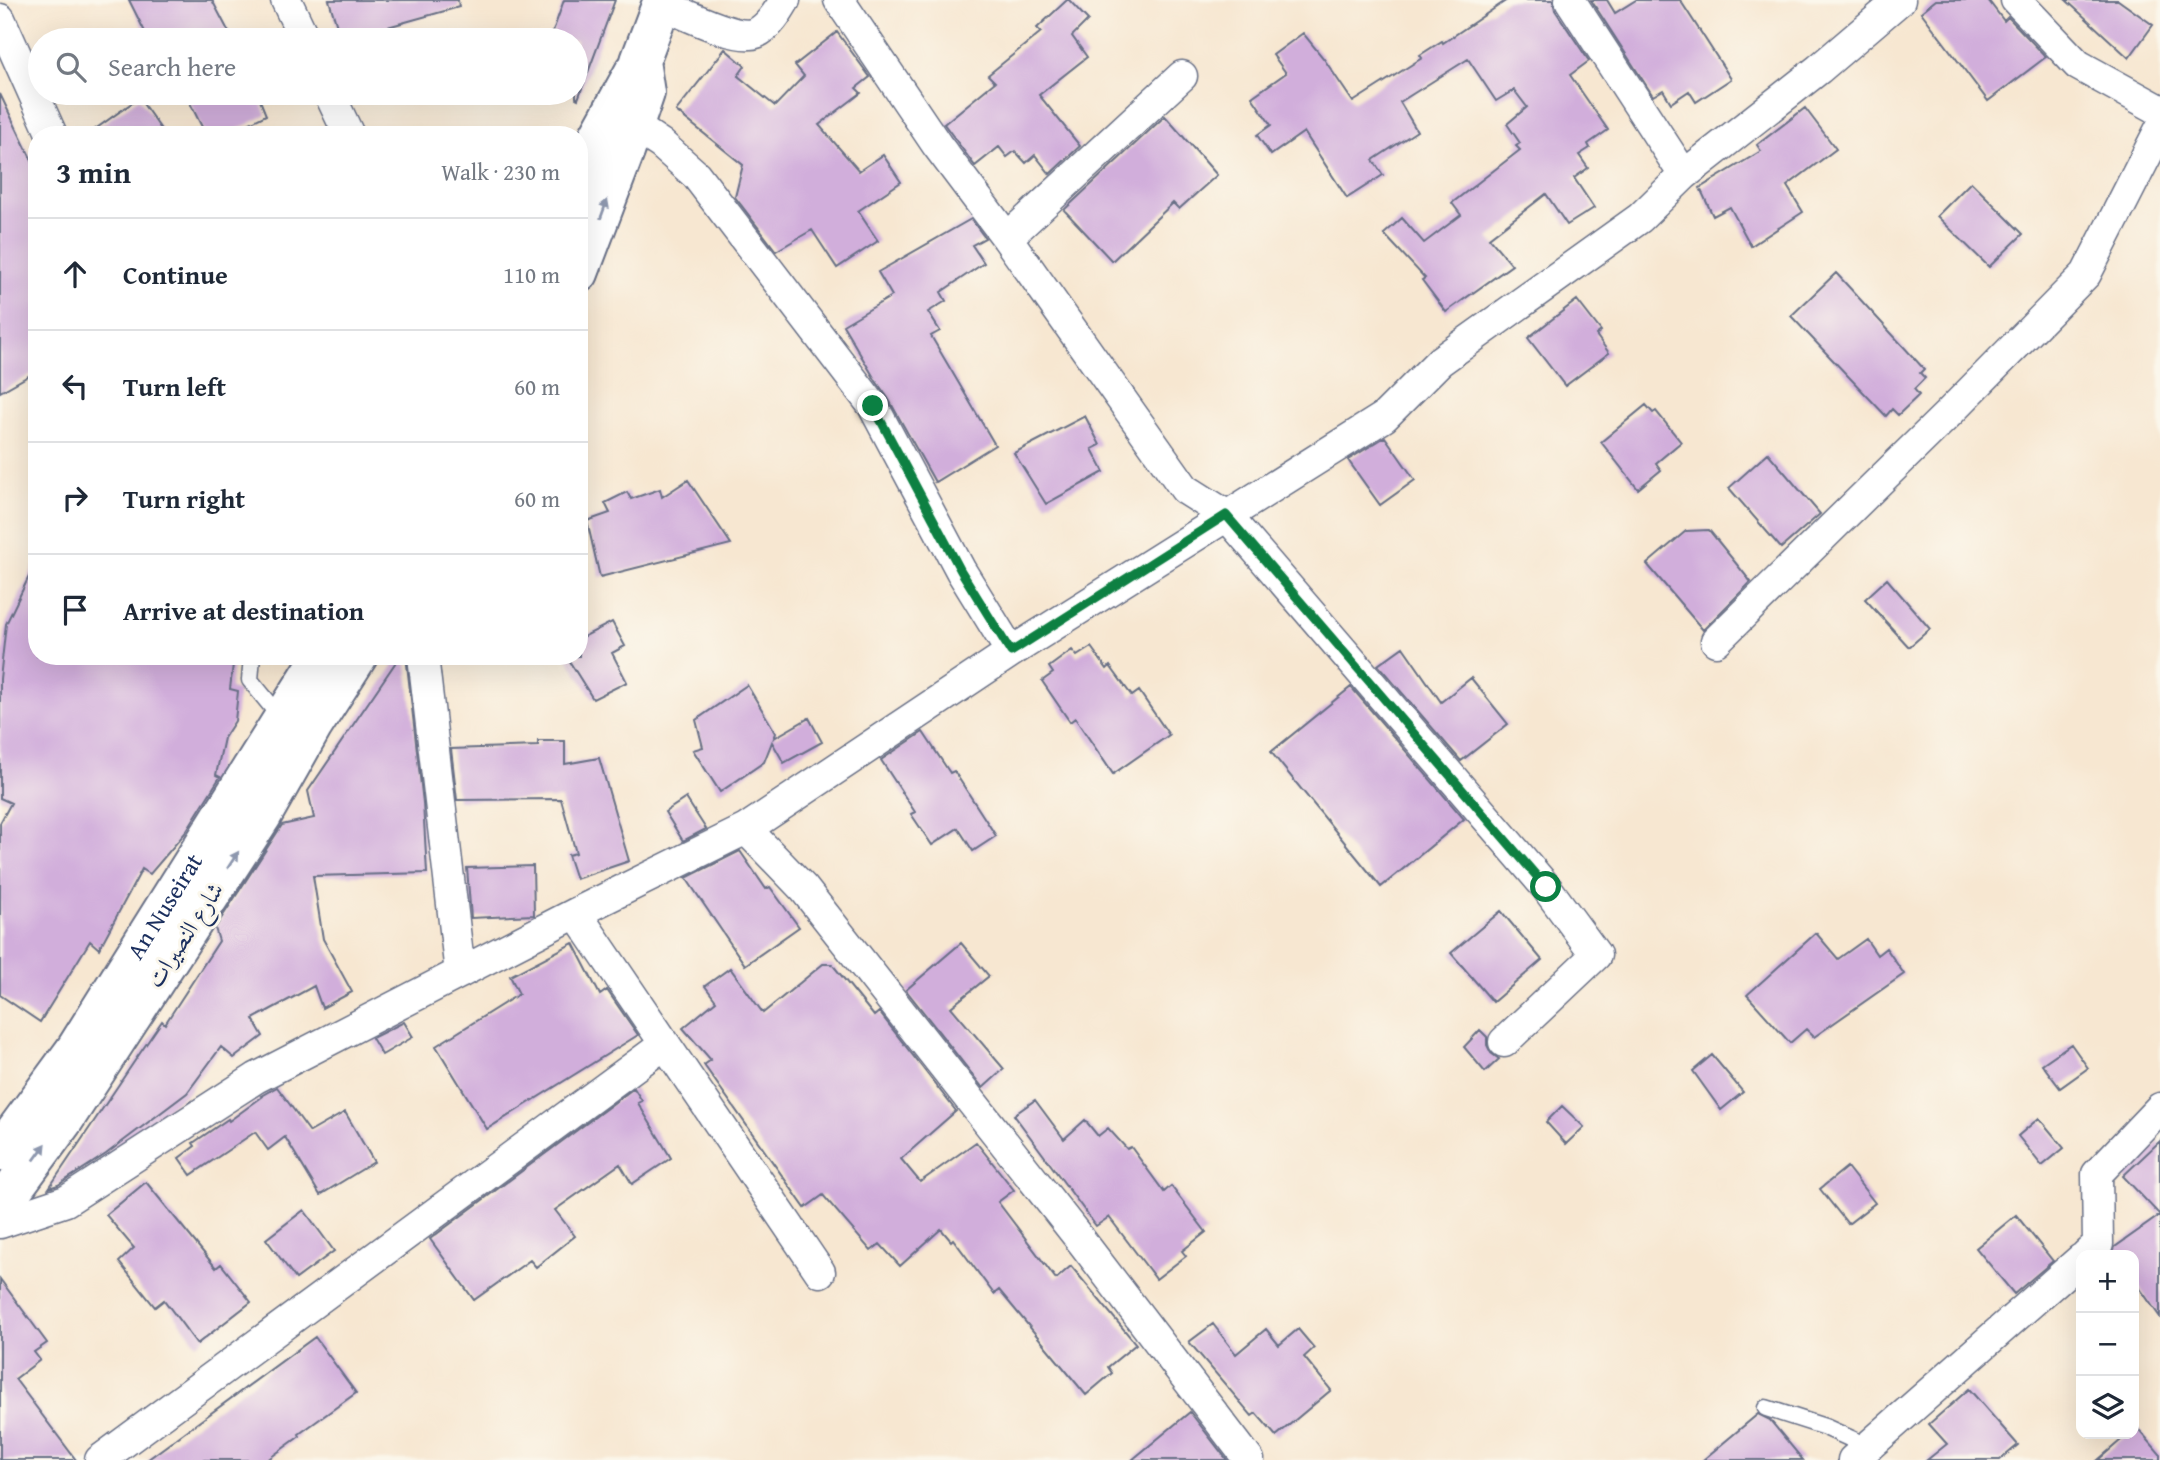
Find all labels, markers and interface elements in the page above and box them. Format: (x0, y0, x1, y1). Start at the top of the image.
search box (28, 28, 588, 105)
text: Search here (108, 47, 236, 86)
icon: search (52, 48, 90, 86)
text: 3 min (56, 150, 131, 194)
text: Walk · 230 m (441, 155, 560, 188)
one-way arrow (599, 199, 610, 220)
icon: ahead (56, 255, 94, 293)
text: Continue (123, 255, 228, 294)
text: 110 m (503, 258, 560, 291)
icon: left (56, 367, 94, 405)
text: Turn left (123, 367, 226, 406)
text: 60 m (514, 370, 560, 403)
route end (857, 390, 888, 421)
icon: right (56, 479, 94, 517)
text: Turn right (123, 479, 245, 518)
text: 60 m (514, 482, 560, 515)
icon: arrive (56, 591, 94, 629)
text: Arrive at destination (123, 591, 364, 630)
street label: An Nuseirat (118, 846, 211, 966)
one-way arrow (227, 850, 240, 870)
route start (1530, 871, 1561, 902)
street label: شارع النصيرات (137, 875, 234, 996)
one-way arrow (33, 1143, 47, 1161)
map controls (2076, 1250, 2139, 1439)
button: + (2076, 1250, 2139, 1313)
button: − (2076, 1313, 2139, 1376)
button: layers (2076, 1376, 2139, 1439)

